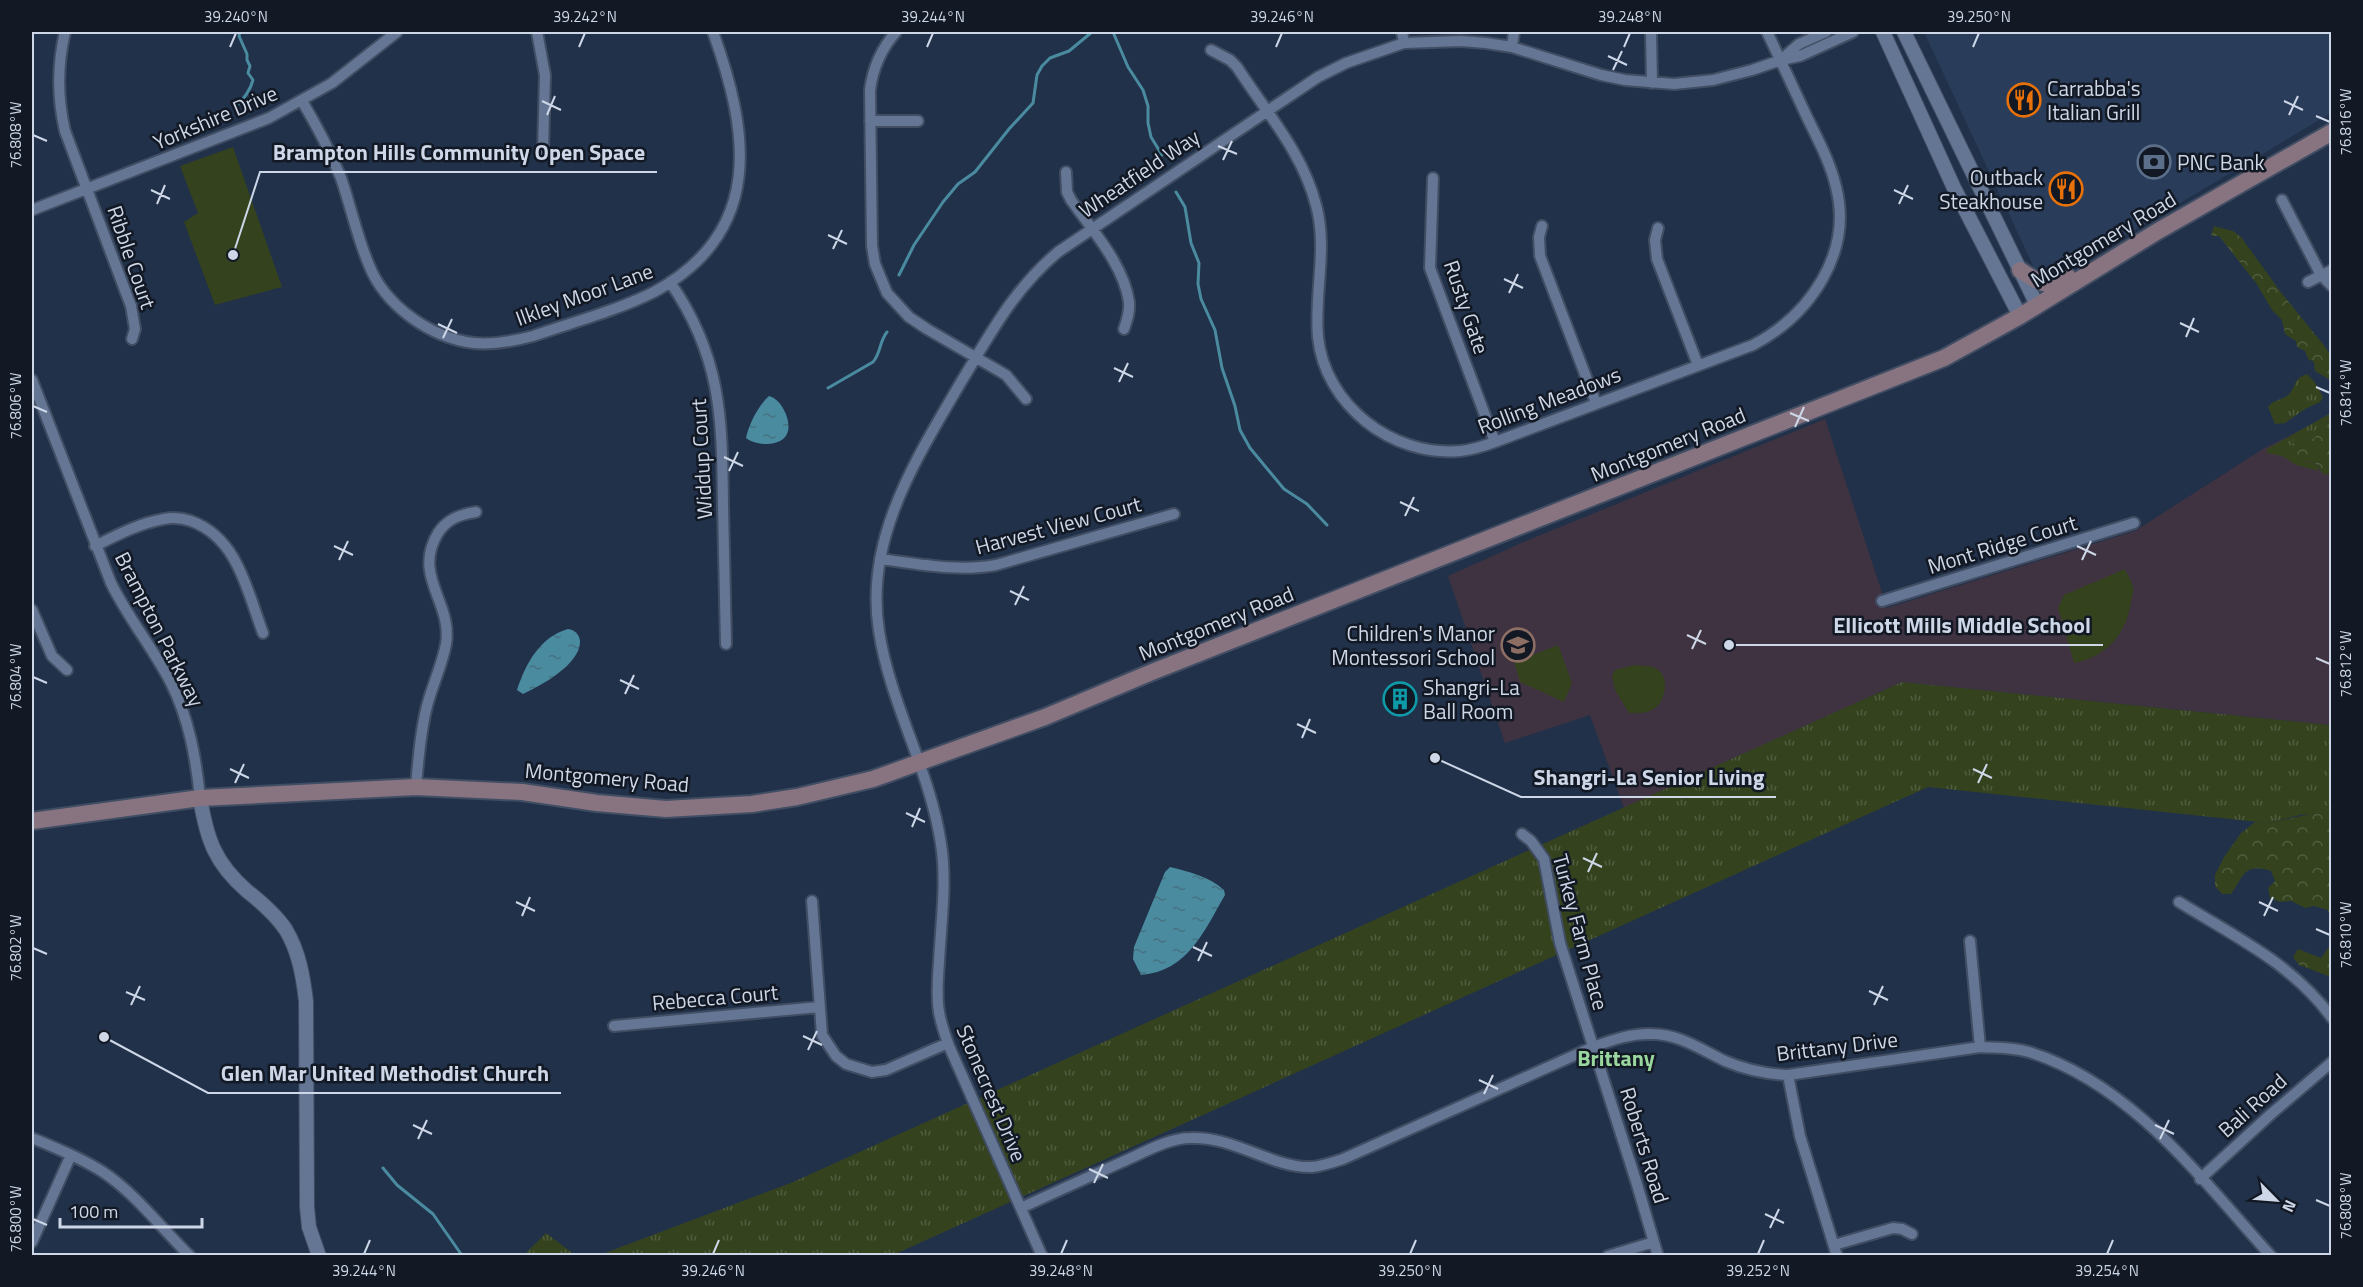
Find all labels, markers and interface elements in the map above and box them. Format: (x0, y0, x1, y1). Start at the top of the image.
text: 39.240°N (204, 5, 268, 28)
text: 39.242°N (553, 5, 617, 28)
text: 39.244°N (901, 5, 965, 28)
text: 39.246°N (1250, 5, 1314, 28)
text: 39.248°N (1598, 5, 1662, 28)
text: 39.250°N (1947, 5, 2011, 28)
place label: Carrabba's Italian Grill (2047, 72, 2141, 128)
street label: Yorkshire Drive (148, 76, 282, 158)
restaurant icon: Carrabba's Italian Grill (2006, 82, 2042, 118)
text: 76.816°W (2334, 89, 2357, 155)
text: 76.808°W (4, 102, 27, 168)
street label: Wheatfield Way (1072, 121, 1206, 225)
callout: Brampton Hills Community Open Space (260, 132, 657, 172)
text: Brampton Hills Community Open Space (273, 135, 645, 169)
bank icon: PNC Bank (2136, 144, 2172, 180)
place label: PNC Bank (2177, 146, 2265, 178)
place label: Outback Steakhouse (1939, 161, 2043, 217)
restaurant icon: Outback Steakhouse (2048, 171, 2084, 207)
street label: Montgomery Road (2024, 183, 2182, 295)
street label: Ribble Court (99, 201, 165, 314)
street label: Ilkley Moor Lane (511, 254, 657, 334)
street label: Rusty Gate (1436, 256, 1498, 358)
street label: Rolling Meadows (1473, 358, 1625, 442)
text: 76.814°W (2334, 360, 2357, 426)
text: 76.806°W (4, 373, 27, 439)
street label: Widdup Court (682, 397, 720, 520)
street label: Montgomery Road (1586, 398, 1750, 490)
street label: Harvest View Court (972, 487, 1145, 562)
street label: Mont Ridge Court (1923, 506, 2081, 582)
street label: Brampton Parkway (107, 546, 213, 712)
street label: Montgomery Road (1134, 577, 1298, 669)
callout: Ellicott Mills Middle School (1821, 605, 2103, 645)
text: Ellicott Mills Middle School (1833, 608, 2091, 642)
place label: Children's Manor Montessori School (1331, 617, 1495, 673)
school or university icon: Children's Manor Montessori School (1500, 627, 1536, 663)
text: 76.812°W (2334, 631, 2357, 697)
text: 76.804°W (4, 644, 27, 710)
place label: Shangri-La Ball Room (1423, 671, 1520, 727)
building icon: Shangri-La Ball Room (1382, 681, 1418, 717)
street label: Montgomery Road (524, 754, 690, 800)
callout: Shangri-La Senior Living (1521, 757, 1776, 797)
text: Shangri-La Senior Living (1534, 760, 1765, 794)
street label: Turkey Farm Place (1545, 850, 1617, 1014)
text: 76.810°W (2334, 902, 2357, 968)
text: 76.802°W (4, 915, 27, 981)
street label: Rebecca Court (651, 975, 780, 1018)
street label: Stonecrest Drive (949, 1020, 1035, 1166)
street label: Brittany Drive (1775, 1023, 1899, 1069)
district label: Brittany (1577, 1041, 1655, 1075)
callout: Glen Mar United Methodist Church (208, 1053, 561, 1093)
text: Glen Mar United Methodist Church (221, 1056, 549, 1090)
street label: Bali Road (2210, 1065, 2294, 1145)
street label: Roberts Road (1612, 1083, 1678, 1207)
north arrow (2246, 1170, 2306, 1230)
text: 76.808°W (2334, 1173, 2357, 1239)
text: 76.800°W (4, 1186, 27, 1252)
scale bar (60, 1191, 202, 1229)
text: N (2276, 1196, 2303, 1216)
text: 100 m (69, 1198, 118, 1225)
text: 39.244°N (332, 1259, 396, 1282)
text: 39.246°N (681, 1259, 745, 1282)
text: 39.248°N (1029, 1259, 1093, 1282)
text: 39.250°N (1378, 1259, 1442, 1282)
text: 39.252°N (1726, 1259, 1790, 1282)
text: 39.254°N (2075, 1259, 2139, 1282)

